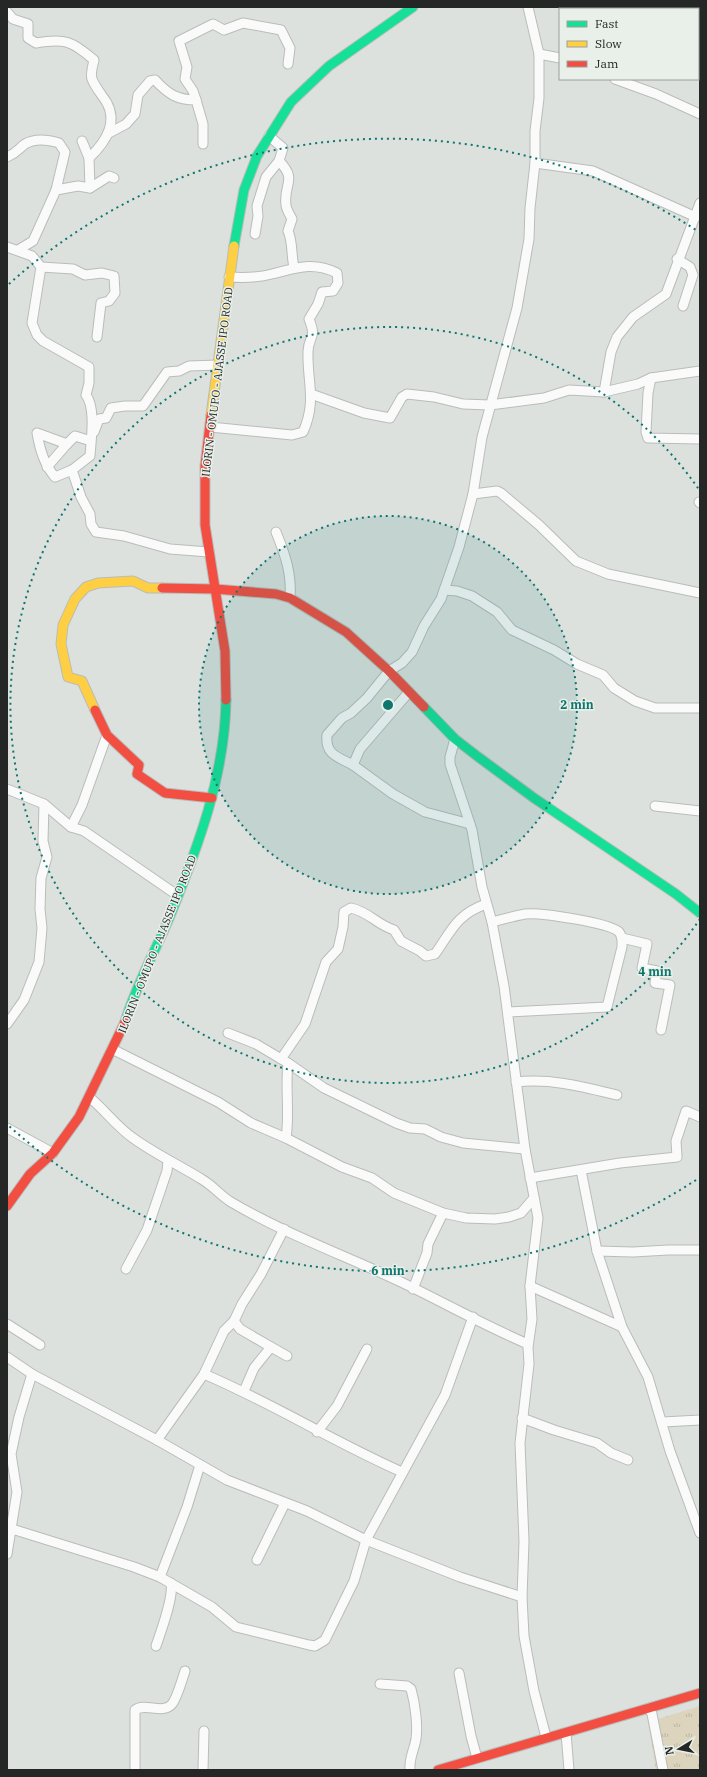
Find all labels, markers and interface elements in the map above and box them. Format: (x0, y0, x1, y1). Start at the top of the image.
legend (559, 8, 699, 80)
text: Fast (595, 16, 619, 31)
text: Slow (595, 36, 622, 51)
text: Jam (595, 56, 619, 71)
street label: ILORIN - OMUPO - AJASSE IPO ROAD (198, 286, 236, 478)
text: 2 min (560, 697, 594, 712)
centre of rings (381, 698, 395, 712)
street label: ILORIN - OMUPO - AJASSE IPO ROAD (115, 853, 199, 1035)
text: 4 min (638, 964, 672, 979)
text: 6 min (371, 1263, 405, 1278)
north arrow (659, 1729, 699, 1769)
text: N (661, 1745, 677, 1756)

